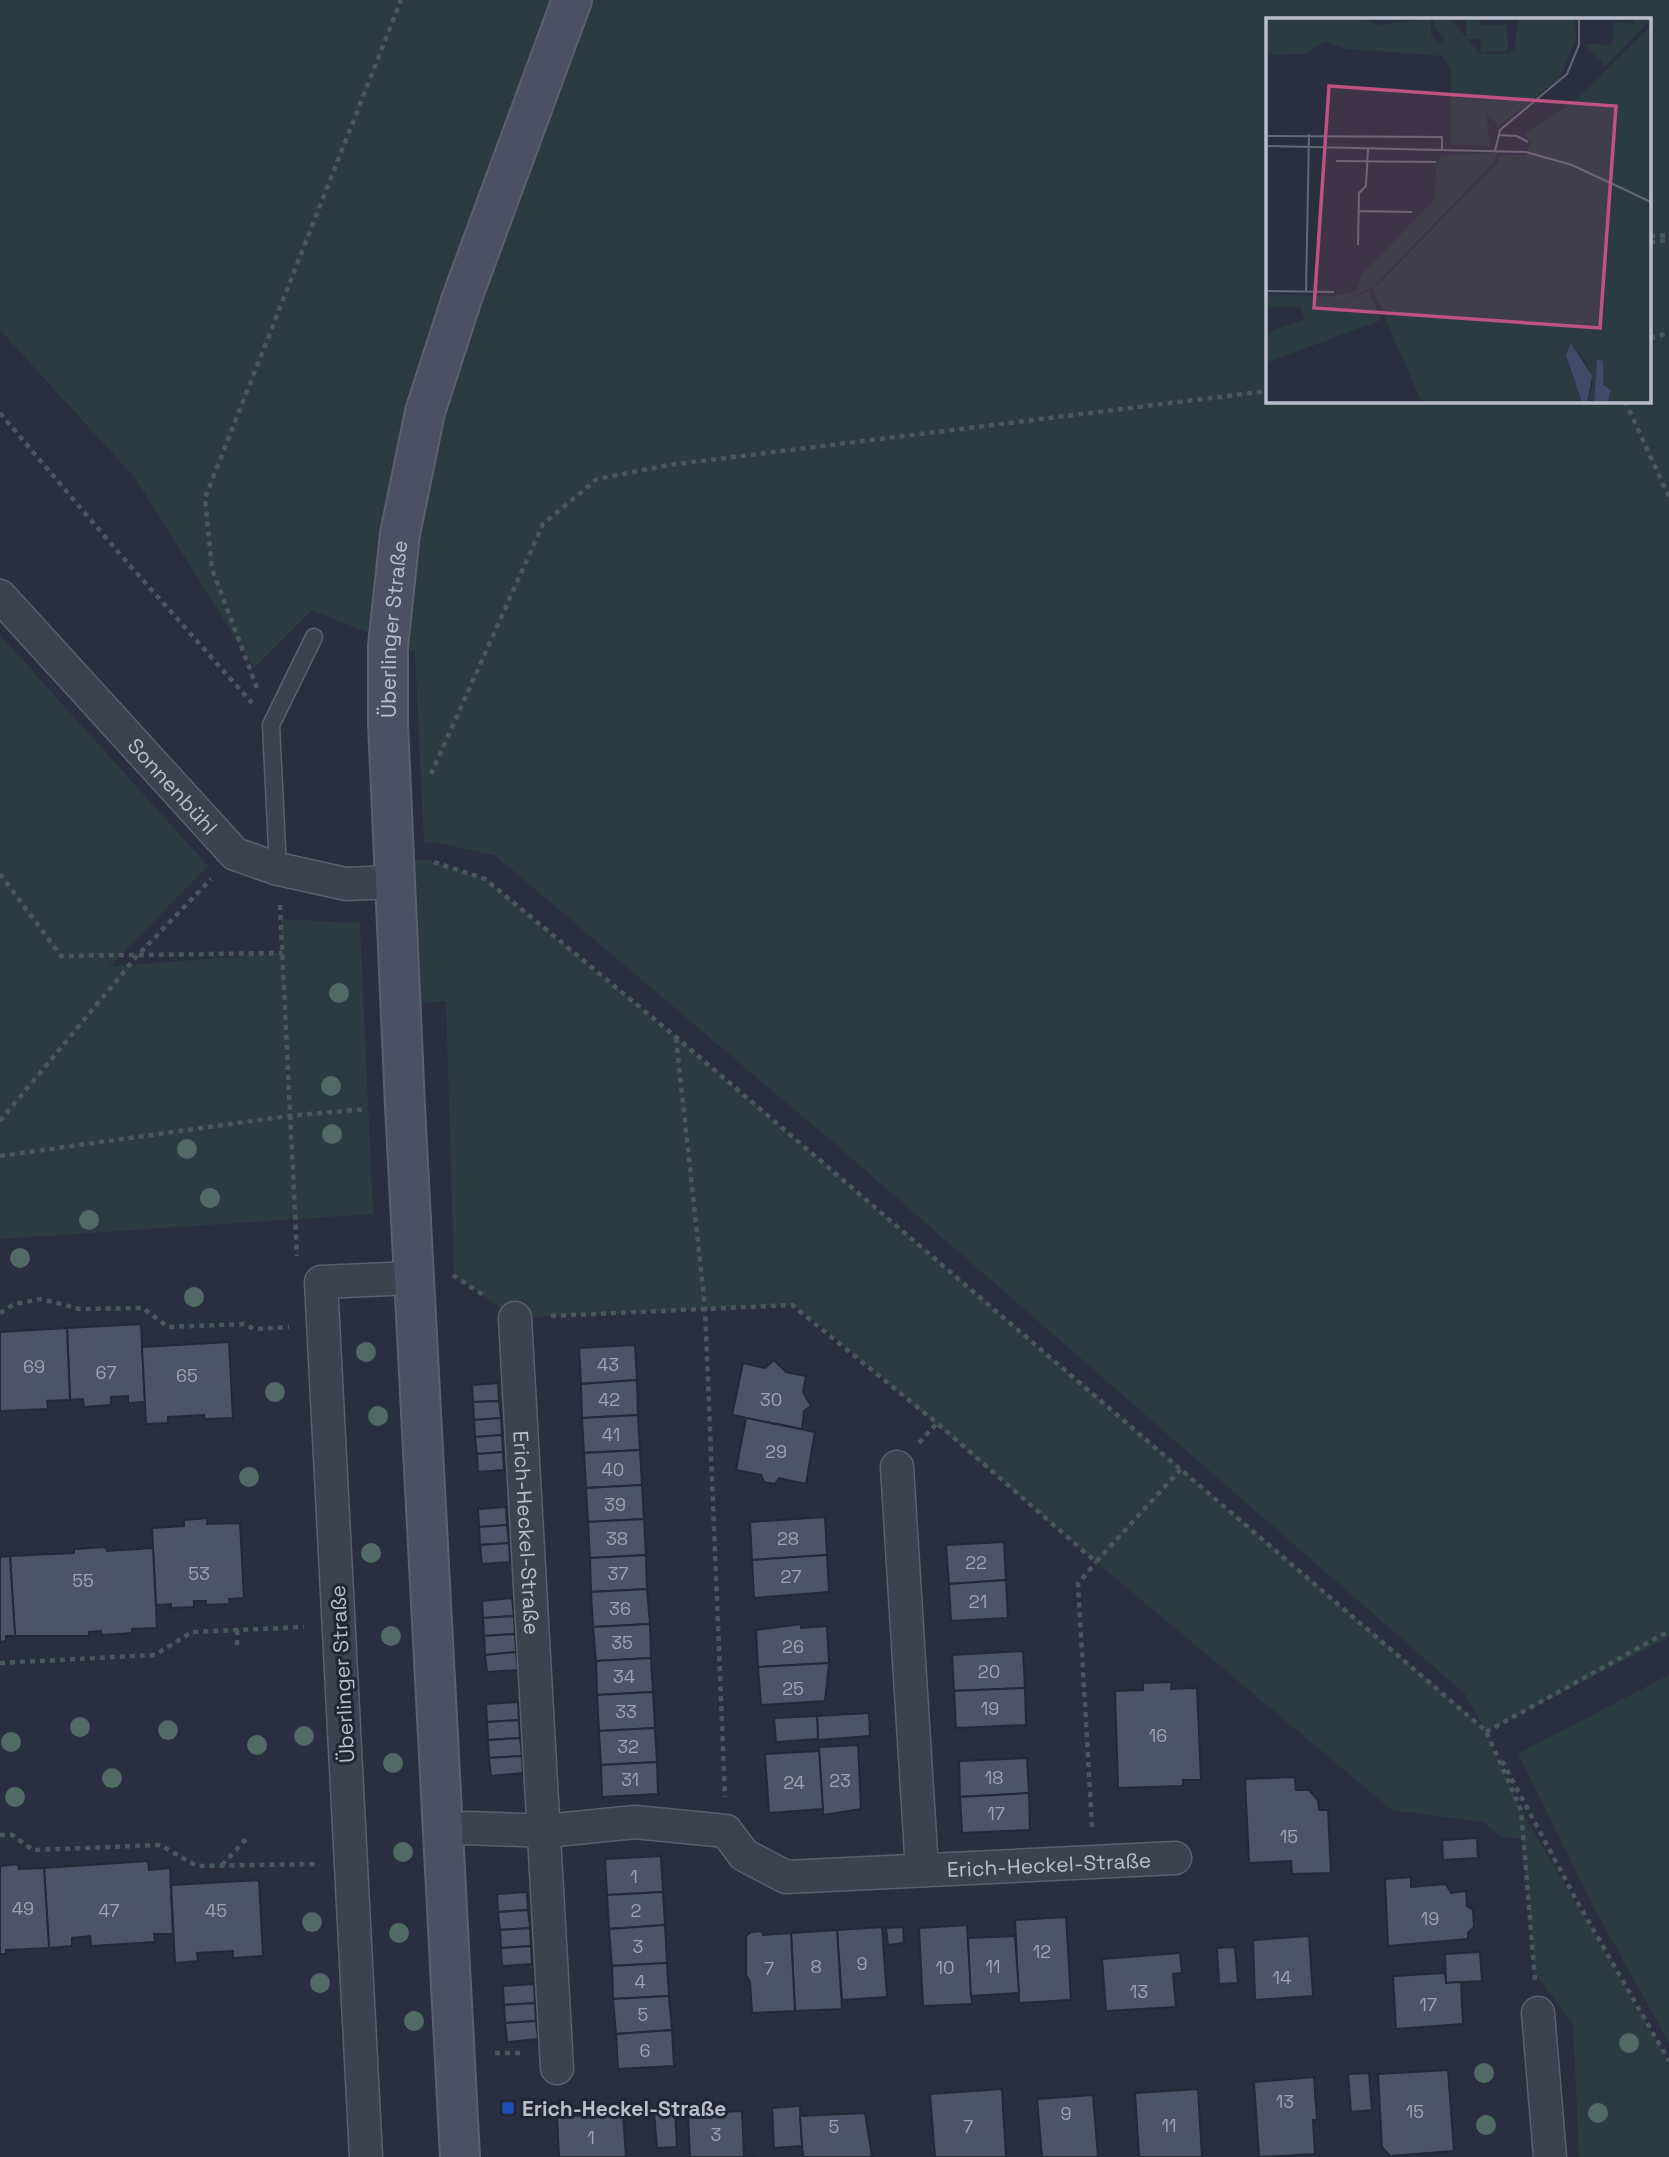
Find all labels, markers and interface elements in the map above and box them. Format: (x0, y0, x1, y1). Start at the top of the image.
inset map (1266, 18, 1652, 402)
street label: Überlinger Straße (374, 539, 413, 718)
street label: Sonnenbühl (122, 732, 224, 840)
house number: 43 (597, 1353, 619, 1376)
house number: 69 (23, 1355, 45, 1378)
house number: 67 (96, 1361, 116, 1384)
house number: 65 (176, 1364, 198, 1387)
house number: 42 (598, 1388, 620, 1411)
house number: 30 (760, 1388, 782, 1411)
house number: 41 (602, 1423, 620, 1446)
street label: Erich-Heckel-Straße (508, 1430, 546, 1635)
house number: 29 (765, 1440, 787, 1463)
house number: 40 (602, 1458, 624, 1481)
house number: 39 (604, 1493, 626, 1516)
house number: 38 (606, 1527, 628, 1550)
house number: 28 (777, 1527, 799, 1550)
house number: 22 (965, 1551, 987, 1574)
house number: 53 (188, 1562, 210, 1585)
house number: 37 (607, 1562, 629, 1585)
house number: 27 (781, 1565, 801, 1588)
house number: 55 (72, 1569, 94, 1592)
street label: Überlinger Straße (324, 1584, 360, 1764)
house number: 21 (969, 1590, 987, 1613)
house number: 36 (609, 1597, 631, 1620)
house number: 35 (611, 1631, 633, 1654)
house number: 26 (782, 1635, 804, 1658)
house number: 20 (978, 1660, 1000, 1683)
house number: 34 (613, 1665, 635, 1688)
house number: 25 (782, 1677, 804, 1700)
house number: 19 (981, 1697, 999, 1720)
house number: 33 (615, 1700, 637, 1723)
house number: 16 (1149, 1724, 1167, 1747)
house number: 32 (617, 1735, 639, 1758)
house number: 18 (985, 1766, 1003, 1789)
house number: 31 (621, 1768, 639, 1791)
house number: 23 (829, 1769, 851, 1792)
house number: 24 (783, 1771, 805, 1794)
house number: 17 (987, 1802, 1005, 1825)
house number: 15 (1280, 1825, 1298, 1848)
street label: Erich-Heckel-Straße (946, 1846, 1152, 1883)
house number: 1 (630, 1865, 638, 1888)
house number: 49 (12, 1897, 34, 1920)
house number: 47 (99, 1899, 119, 1922)
house number: 45 (205, 1899, 227, 1922)
house number: 2 (631, 1899, 641, 1922)
house number: 19 (1421, 1907, 1439, 1930)
house number: 3 (633, 1935, 643, 1958)
house number: 12 (1033, 1940, 1051, 1963)
house number: 9 (856, 1952, 868, 1975)
house number: 8 (810, 1955, 822, 1978)
house number: 11 (985, 1955, 1001, 1978)
house number: 10 (935, 1956, 955, 1979)
house number: 7 (764, 1957, 774, 1980)
house number: 14 (1273, 1966, 1291, 1989)
house number: 4 (634, 1970, 646, 1993)
house number: 13 (1130, 1980, 1148, 2003)
house number: 17 (1419, 1993, 1437, 2016)
house number: 5 (638, 2003, 648, 2026)
house number: 6 (639, 2039, 651, 2062)
house number: 13 (1276, 2090, 1294, 2113)
place label: Erich-Heckel-Straße (522, 2095, 726, 2122)
marker: Erich-Heckel-Straße (500, 2100, 516, 2116)
house number: 15 (1406, 2100, 1424, 2123)
house number: 9 (1060, 2102, 1072, 2125)
house number: 11 (1161, 2114, 1177, 2137)
house number: 5 (829, 2115, 839, 2138)
house number: 7 (963, 2115, 973, 2138)
house number: 3 (711, 2123, 721, 2146)
house number: 1 (587, 2126, 595, 2149)

